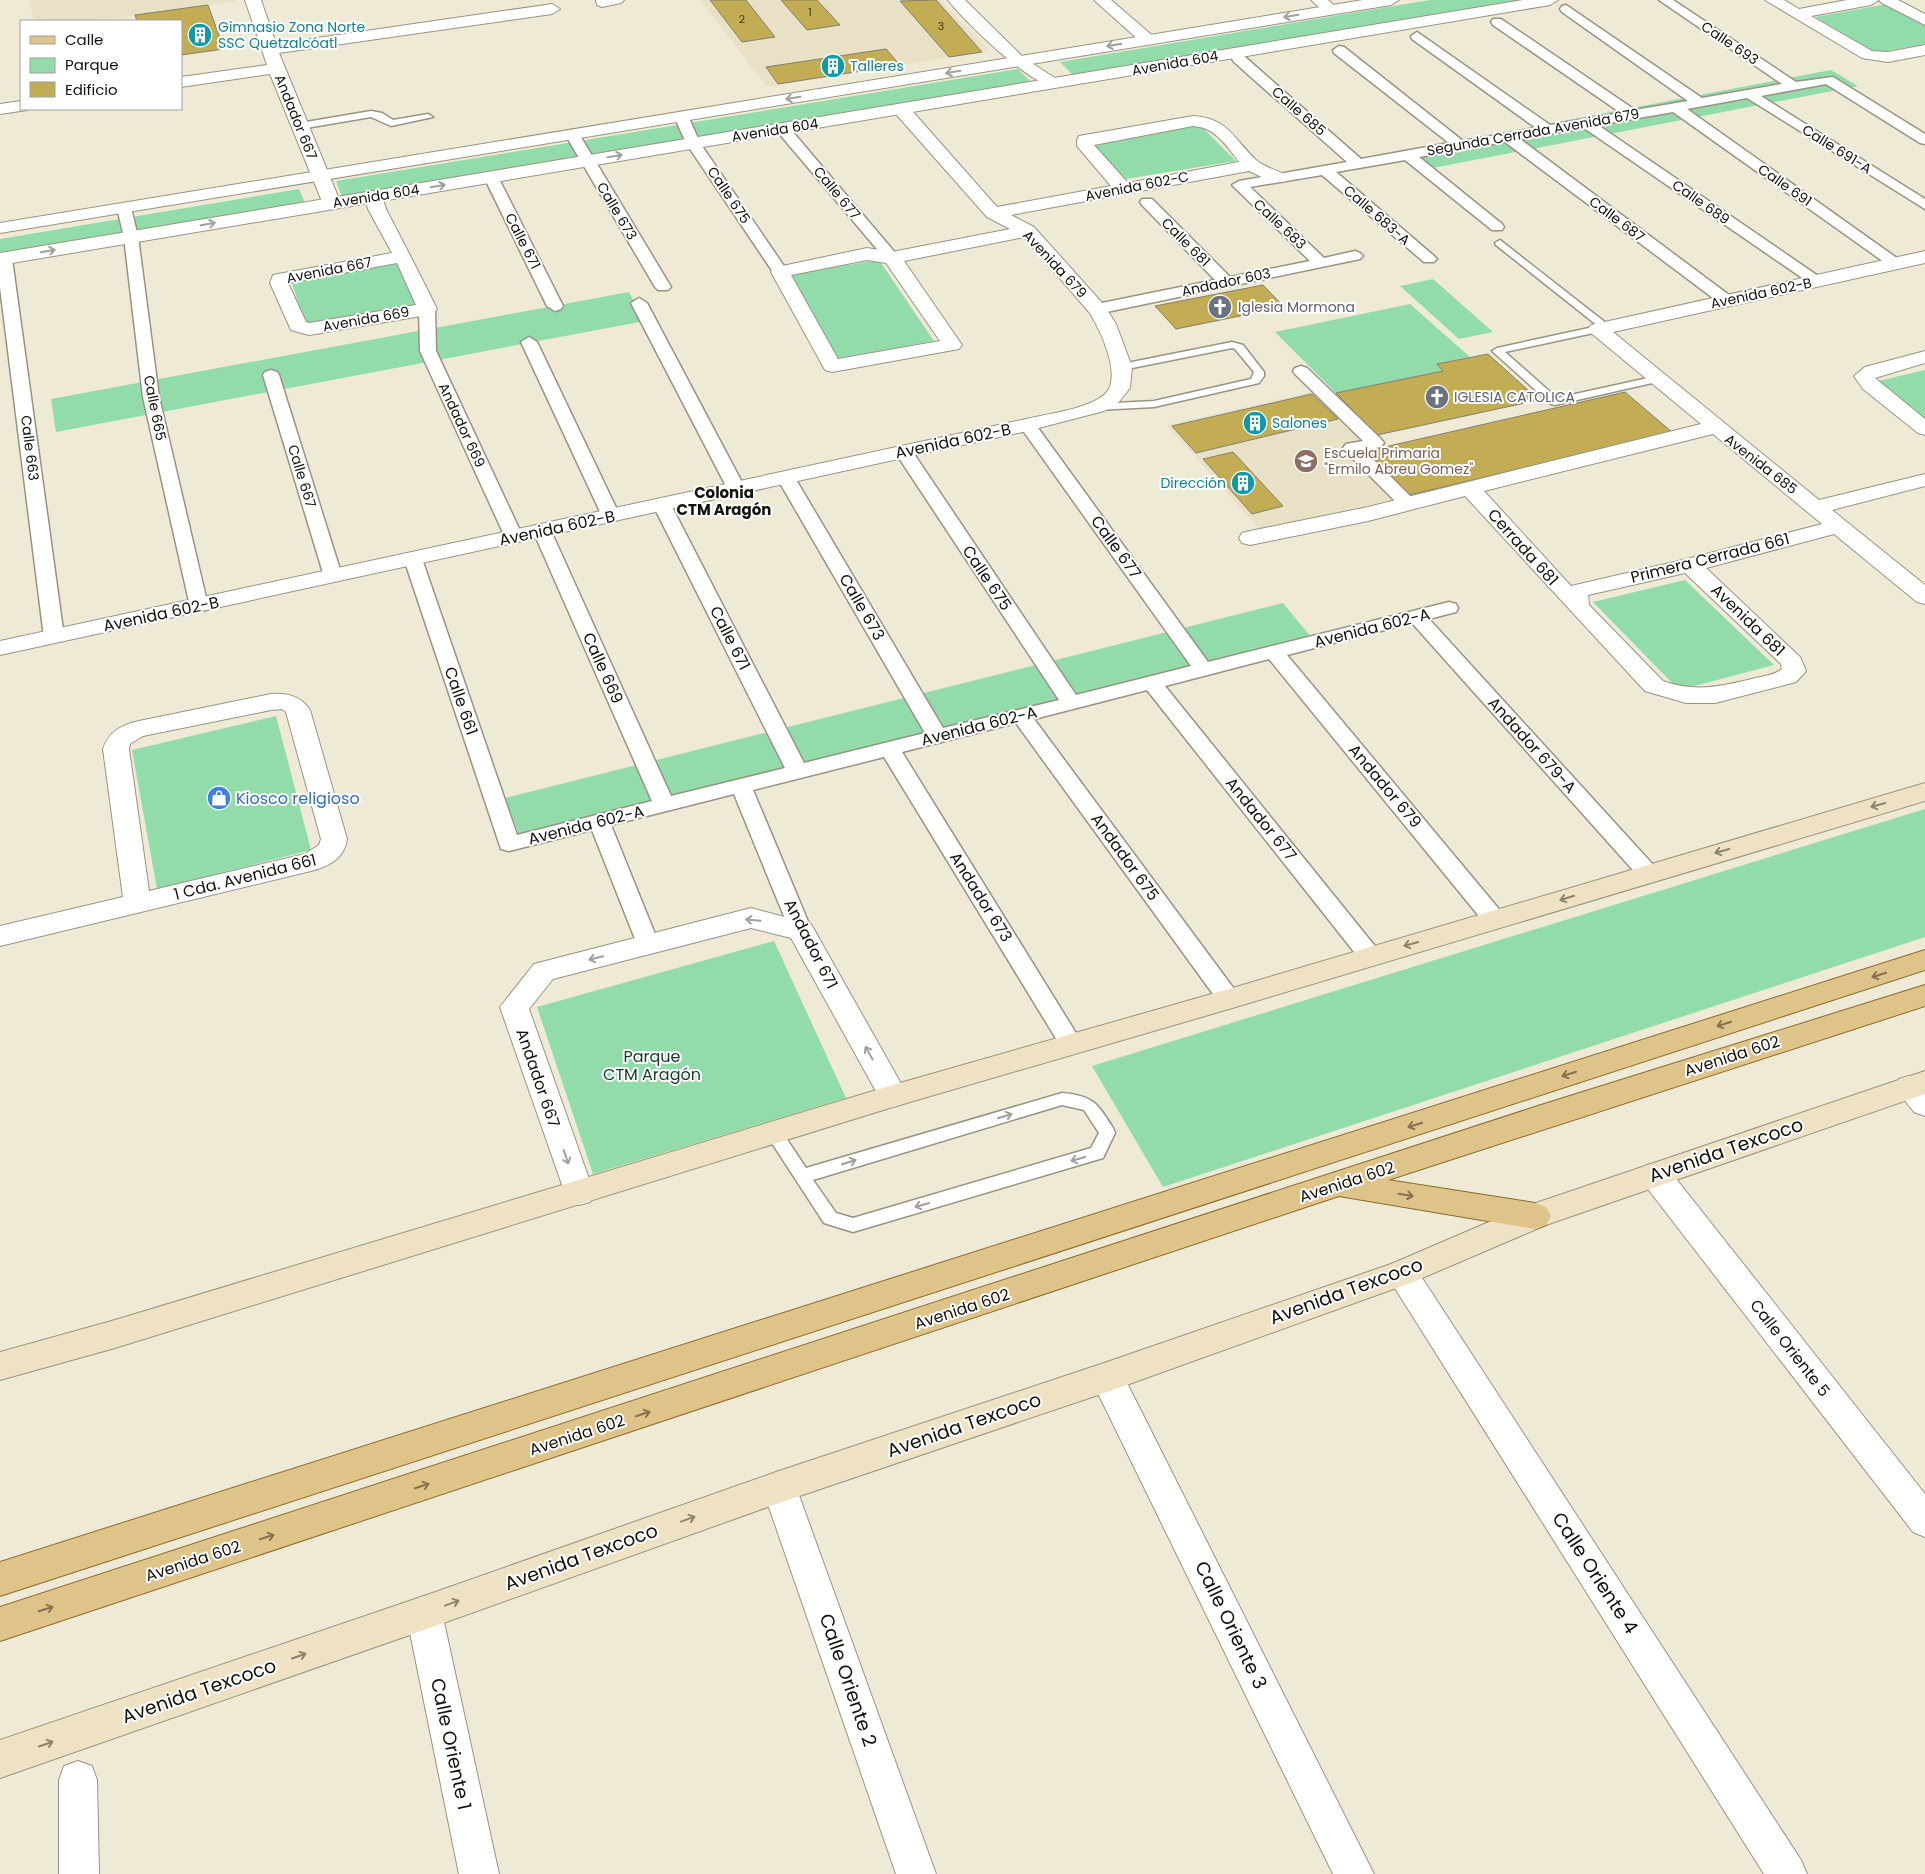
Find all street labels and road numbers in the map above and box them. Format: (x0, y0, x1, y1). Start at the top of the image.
street label: Calle 693 (1697, 16, 1763, 70)
street label: Avenida 604 (1130, 46, 1220, 80)
street label: Andador 667 (270, 71, 322, 163)
street label: Calle 685 (1267, 82, 1331, 140)
street label: Segunda Cerrada Avenida 679 (1425, 103, 1641, 161)
street label: Avenida 604 (730, 113, 820, 147)
street label: Calle 691-A (1798, 120, 1876, 178)
street label: Calle 691 (1754, 159, 1816, 211)
street label: Calle 677 (809, 162, 865, 224)
street label: Calle 675 (703, 163, 755, 227)
street label: Avenida 602-C (1083, 166, 1191, 206)
street label: Calle 689 (1668, 175, 1734, 229)
street label: Calle 673 (592, 178, 642, 244)
street label: Avenida 604 (331, 179, 421, 213)
street label: Calle 683-A (1339, 180, 1415, 250)
street label: Calle 687 (1585, 191, 1649, 247)
street label: Calle 683 (1249, 194, 1311, 254)
street label: Calle 671 (500, 209, 546, 273)
street label: Calle 681 (1157, 213, 1215, 271)
street label: Avenida 679 (1018, 226, 1092, 302)
street label: Avenida 667 (285, 252, 374, 288)
street label: Andador 603 (1180, 263, 1272, 301)
street label: Avenida 602-B (1709, 273, 1813, 313)
street label: Avenida 669 (321, 302, 411, 336)
street label: Calle 665 (139, 374, 171, 442)
street label: Andador 669 (434, 379, 490, 471)
street label: Calle 663 (16, 414, 44, 482)
street label: Avenida 602-B (893, 417, 1013, 464)
street label: Avenida 685 (1720, 429, 1802, 499)
street label: Calle 667 (283, 442, 321, 510)
street label: Avenida 602-B (497, 504, 617, 551)
street label: Cerrada 681 (1482, 504, 1564, 590)
street label: Calle 677 (1085, 511, 1147, 583)
street label: Primera Cerrada 661 (1628, 527, 1792, 589)
street label: Calle 675 (957, 541, 1017, 615)
street label: Calle 673 (834, 569, 890, 645)
street label: Avenida 681 (1706, 579, 1790, 661)
street label: Avenida 602-B (101, 590, 221, 637)
street label: Calle 671 (704, 602, 756, 674)
street label: Avenida 602-A (1312, 602, 1433, 654)
street label: Calle 669 (577, 629, 629, 707)
street label: Calle 661 (439, 664, 483, 738)
street label: Andador 679-A (1482, 692, 1582, 798)
street label: Avenida 602-A (919, 700, 1040, 752)
street label: Andador 679 (1343, 739, 1427, 833)
street label: Andador 677 (1220, 772, 1302, 866)
street label: Avenida 602-A (526, 799, 647, 851)
street label: Andador 675 (1085, 809, 1165, 905)
street label: 1 Cda. Avenida 661 (171, 848, 319, 906)
street label: Andador 673 (944, 848, 1018, 946)
street label: Andador 671 (779, 895, 843, 993)
street label: Andador 667 (510, 1026, 566, 1131)
street label: Avenida 602 (1681, 1030, 1783, 1082)
street label: Avenida Texcoco (1645, 1111, 1807, 1189)
street label: Avenida 602 (1296, 1156, 1398, 1208)
street label: Avenida Texcoco (1266, 1251, 1426, 1331)
street label: Avenida 602 (911, 1283, 1013, 1335)
street label: Calle Oriente 5 (1745, 1294, 1835, 1402)
street label: Avenida Texcoco (883, 1386, 1045, 1464)
street label: Avenida 602 (526, 1409, 628, 1461)
street label: Calle Oriente 4 (1546, 1507, 1644, 1639)
street label: Avenida Texcoco (501, 1517, 661, 1597)
street label: Avenida 602 (142, 1535, 244, 1587)
street label: Calle Oriente 3 (1188, 1556, 1274, 1694)
street label: Calle Oriente 2 (813, 1610, 883, 1750)
street label: Avenida Texcoco (118, 1652, 280, 1730)
street label: Calle Oriente 1 (424, 1676, 478, 1812)

